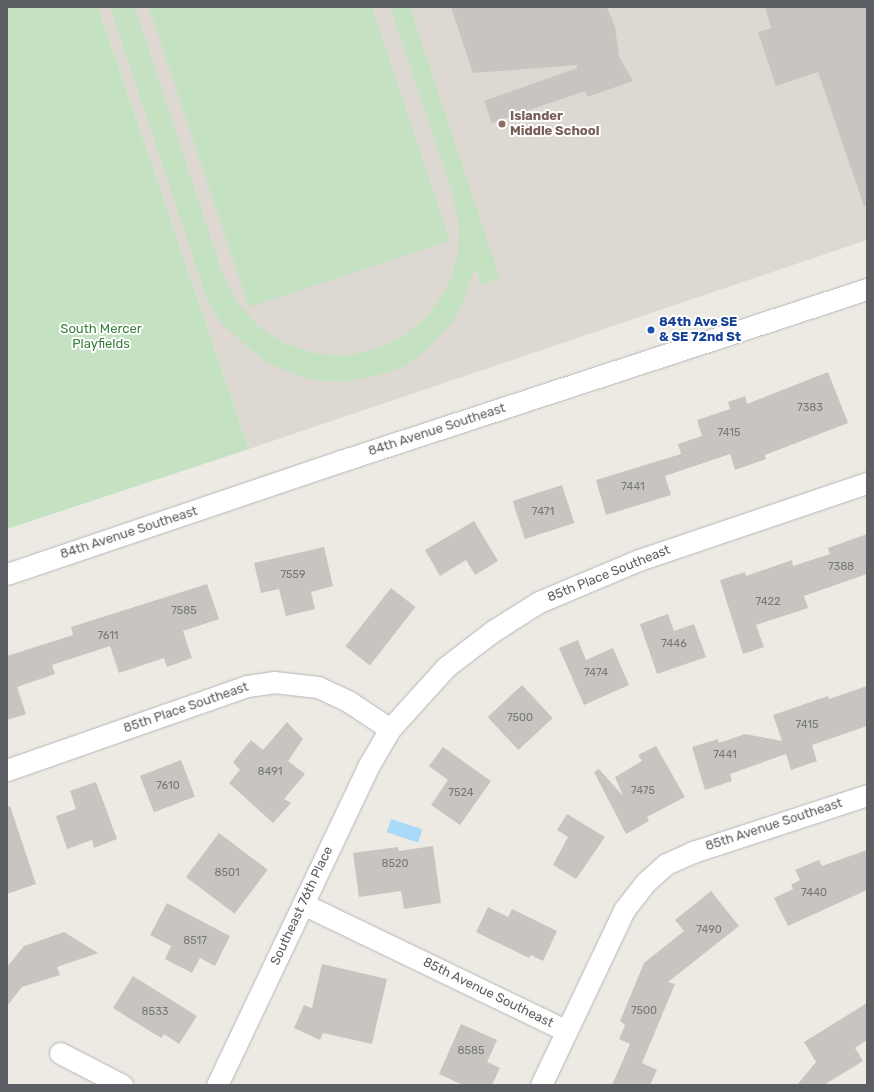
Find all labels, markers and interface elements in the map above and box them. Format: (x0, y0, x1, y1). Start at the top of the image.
place label: Islander Middle School (510, 109, 599, 140)
marker: Islander Middle School (497, 119, 507, 129)
place label: 84th Ave SE & SE 72nd St (659, 315, 741, 346)
park label: South Mercer Playfields (60, 322, 142, 353)
marker: 84th Ave SE & SE 72nd St (646, 325, 656, 335)
street label: 84th Avenue Southeast (366, 400, 508, 460)
house number: 7383 (797, 401, 823, 415)
house number: 7415 (717, 426, 741, 440)
house number: 7441 (621, 480, 645, 494)
street label: 84th Avenue Southeast (58, 503, 200, 563)
house number: 7471 (532, 505, 554, 519)
street label: 85th Place Southeast (545, 542, 673, 606)
house number: 7388 (828, 560, 854, 574)
house number: 7559 (280, 568, 306, 582)
house number: 7422 (755, 595, 781, 609)
house number: 7585 (171, 604, 197, 618)
house number: 7611 (97, 629, 119, 643)
house number: 7446 (661, 637, 687, 651)
house number: 7474 (584, 666, 608, 680)
street label: 85th Place Southeast (122, 679, 250, 737)
house number: 7500 (507, 711, 533, 725)
house number: 7415 (795, 718, 819, 732)
house number: 7441 (713, 748, 737, 762)
house number: 8491 (258, 765, 282, 779)
house number: 7610 (156, 779, 180, 793)
house number: 7475 (631, 784, 655, 798)
house number: 7524 (448, 786, 474, 800)
street label: 85th Avenue Southeast (703, 795, 845, 855)
street label: Southeast 76th Place (268, 844, 336, 968)
house number: 8520 (382, 857, 408, 871)
house number: 8501 (214, 866, 240, 880)
house number: 7440 (801, 886, 827, 900)
house number: 7490 (696, 923, 722, 937)
house number: 8517 (183, 934, 207, 948)
street label: 85th Avenue Southeast (420, 955, 556, 1031)
house number: 7500 (631, 1004, 657, 1018)
house number: 8533 (142, 1005, 168, 1019)
house number: 8585 (457, 1044, 485, 1058)

